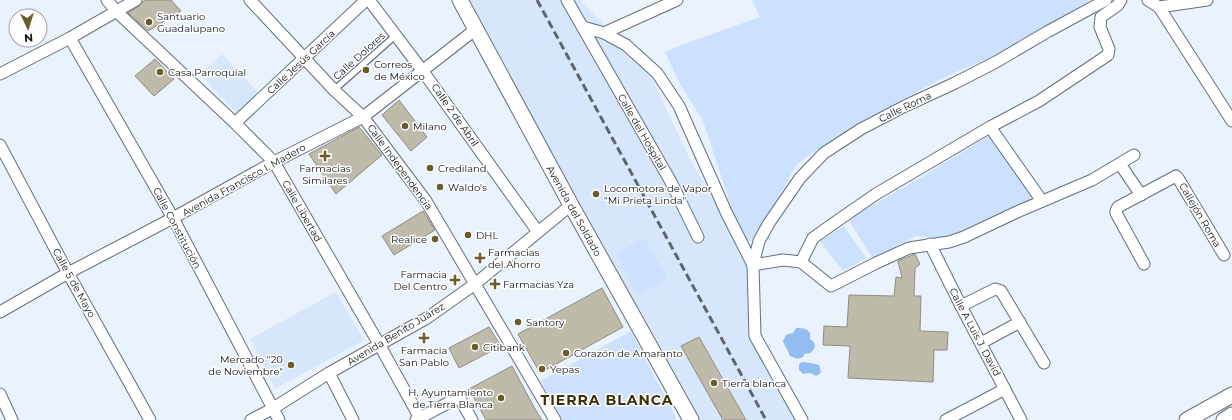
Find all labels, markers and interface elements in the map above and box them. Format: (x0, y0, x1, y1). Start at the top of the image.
north arrow (8, 8, 48, 48)
place label: Santuario Guadalupano (157, 10, 225, 35)
marker: Santuario Guadalupano (144, 17, 154, 27)
street label: Calle Jesús García (264, 27, 338, 97)
street label: Calle Dolores (330, 29, 388, 83)
text: N (24, 31, 34, 45)
place label: Correos de México (374, 58, 425, 83)
marker: Correos de México (361, 65, 371, 75)
place label: Casa Parroquial (168, 66, 246, 79)
marker: Casa Parroquial (155, 67, 165, 77)
street label: Calle 2 de Abril (428, 81, 482, 149)
street label: Calle Roma (877, 89, 933, 125)
street label: Calle del Hospital (615, 91, 669, 173)
place label: Milano (413, 120, 447, 133)
marker: Milano (400, 121, 410, 131)
street label: Calle Independencia (365, 122, 435, 212)
street label: Avenida Francisco I. Madero (180, 141, 308, 219)
marker: Farmacias Similares (320, 151, 330, 161)
place label: Farmacias Similares (299, 162, 351, 187)
place label: Crediland (438, 162, 487, 175)
marker: Crediland (425, 163, 435, 173)
street label: Avenida del Soldado (544, 163, 604, 259)
street label: Calle Libertad (279, 178, 325, 244)
street label: Callejón Roma (1176, 180, 1224, 250)
place label: Waldo's (448, 181, 487, 194)
marker: Waldo's (435, 182, 445, 192)
place label: Locomotora de Vapor "Mi Prieta Linda" (604, 182, 712, 207)
street label: Calle Constitución (150, 185, 204, 271)
marker: Locomotora de Vapor "Mi Prieta Linda" (591, 189, 601, 199)
place label: DHL (476, 229, 498, 242)
marker: DHL (463, 230, 473, 240)
place label: Realice (391, 233, 427, 246)
marker: Realice (430, 234, 440, 244)
street label: Calle 5 de Mayo (50, 246, 98, 320)
place label: Farmacias del Ahorro (488, 246, 540, 271)
marker: Farmacias del Ahorro (475, 253, 485, 263)
place label: Farmacia Del Centro (394, 268, 447, 293)
marker: Farmacia Del Centro (450, 275, 460, 285)
place label: Farmacias Yza (503, 278, 574, 291)
marker: Farmacias Yza (490, 279, 500, 289)
street label: Calle A Luis J. David (946, 286, 1004, 378)
street label: Avenida Benito Juárez (345, 300, 447, 368)
place label: Santory (526, 316, 565, 329)
marker: Santory (513, 317, 523, 327)
marker: Farmacia San Pablo (419, 333, 429, 343)
place label: Citibank (483, 341, 525, 354)
marker: Citibank (470, 342, 480, 352)
place label: Farmacia San Pablo (399, 344, 449, 369)
place label: Corazón de Amaranto (574, 347, 683, 360)
marker: Corazón de Amaranto (561, 348, 571, 358)
place label: Mercado "20 de Noviembre" (208, 353, 283, 378)
marker: Mercado "20 de Noviembre" (286, 360, 296, 370)
place label: Yepas (550, 363, 579, 376)
marker: Yepas (537, 364, 547, 374)
place label: Tierra blanca (722, 377, 786, 390)
marker: Tierra blanca (709, 378, 719, 388)
place label: H. Ayuntamiento de Tierra Blanca (408, 386, 493, 411)
district label: TIERRA BLANCA (541, 391, 673, 409)
marker: H. Ayuntamiento de Tierra Blanca (496, 393, 506, 403)

